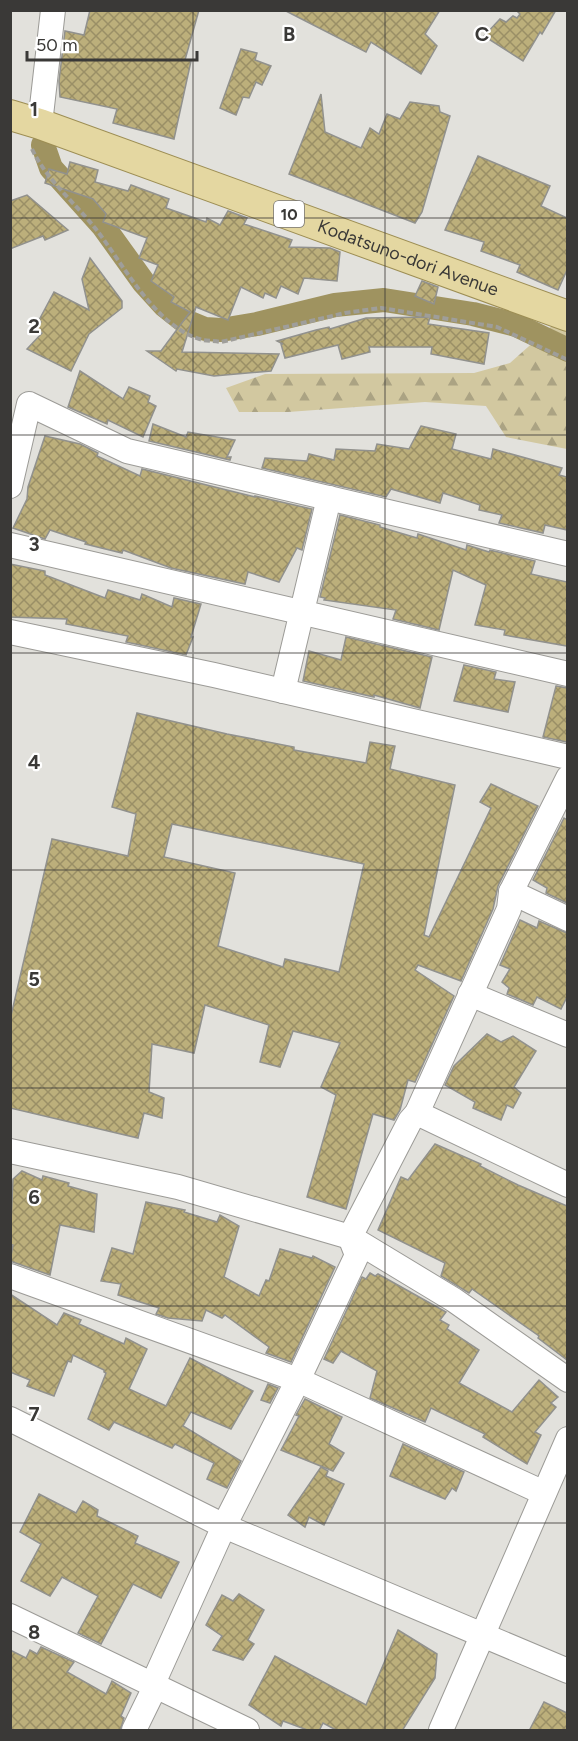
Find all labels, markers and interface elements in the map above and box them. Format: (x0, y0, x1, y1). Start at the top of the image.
text: B (283, 22, 295, 46)
text: C (475, 22, 489, 46)
scale bar (27, 24, 196, 62)
text: 50 m (36, 34, 78, 56)
text: 1 (30, 97, 38, 121)
road number: 10 (274, 201, 304, 227)
street label: Kodatsuno-dori Avenue (315, 215, 502, 301)
text: 2 (28, 314, 40, 338)
text: 3 (28, 532, 40, 556)
text: 4 (28, 750, 41, 774)
text: 5 (28, 967, 40, 991)
text: 6 (28, 1185, 40, 1209)
text: 7 (28, 1402, 40, 1426)
text: 8 (28, 1620, 40, 1644)

